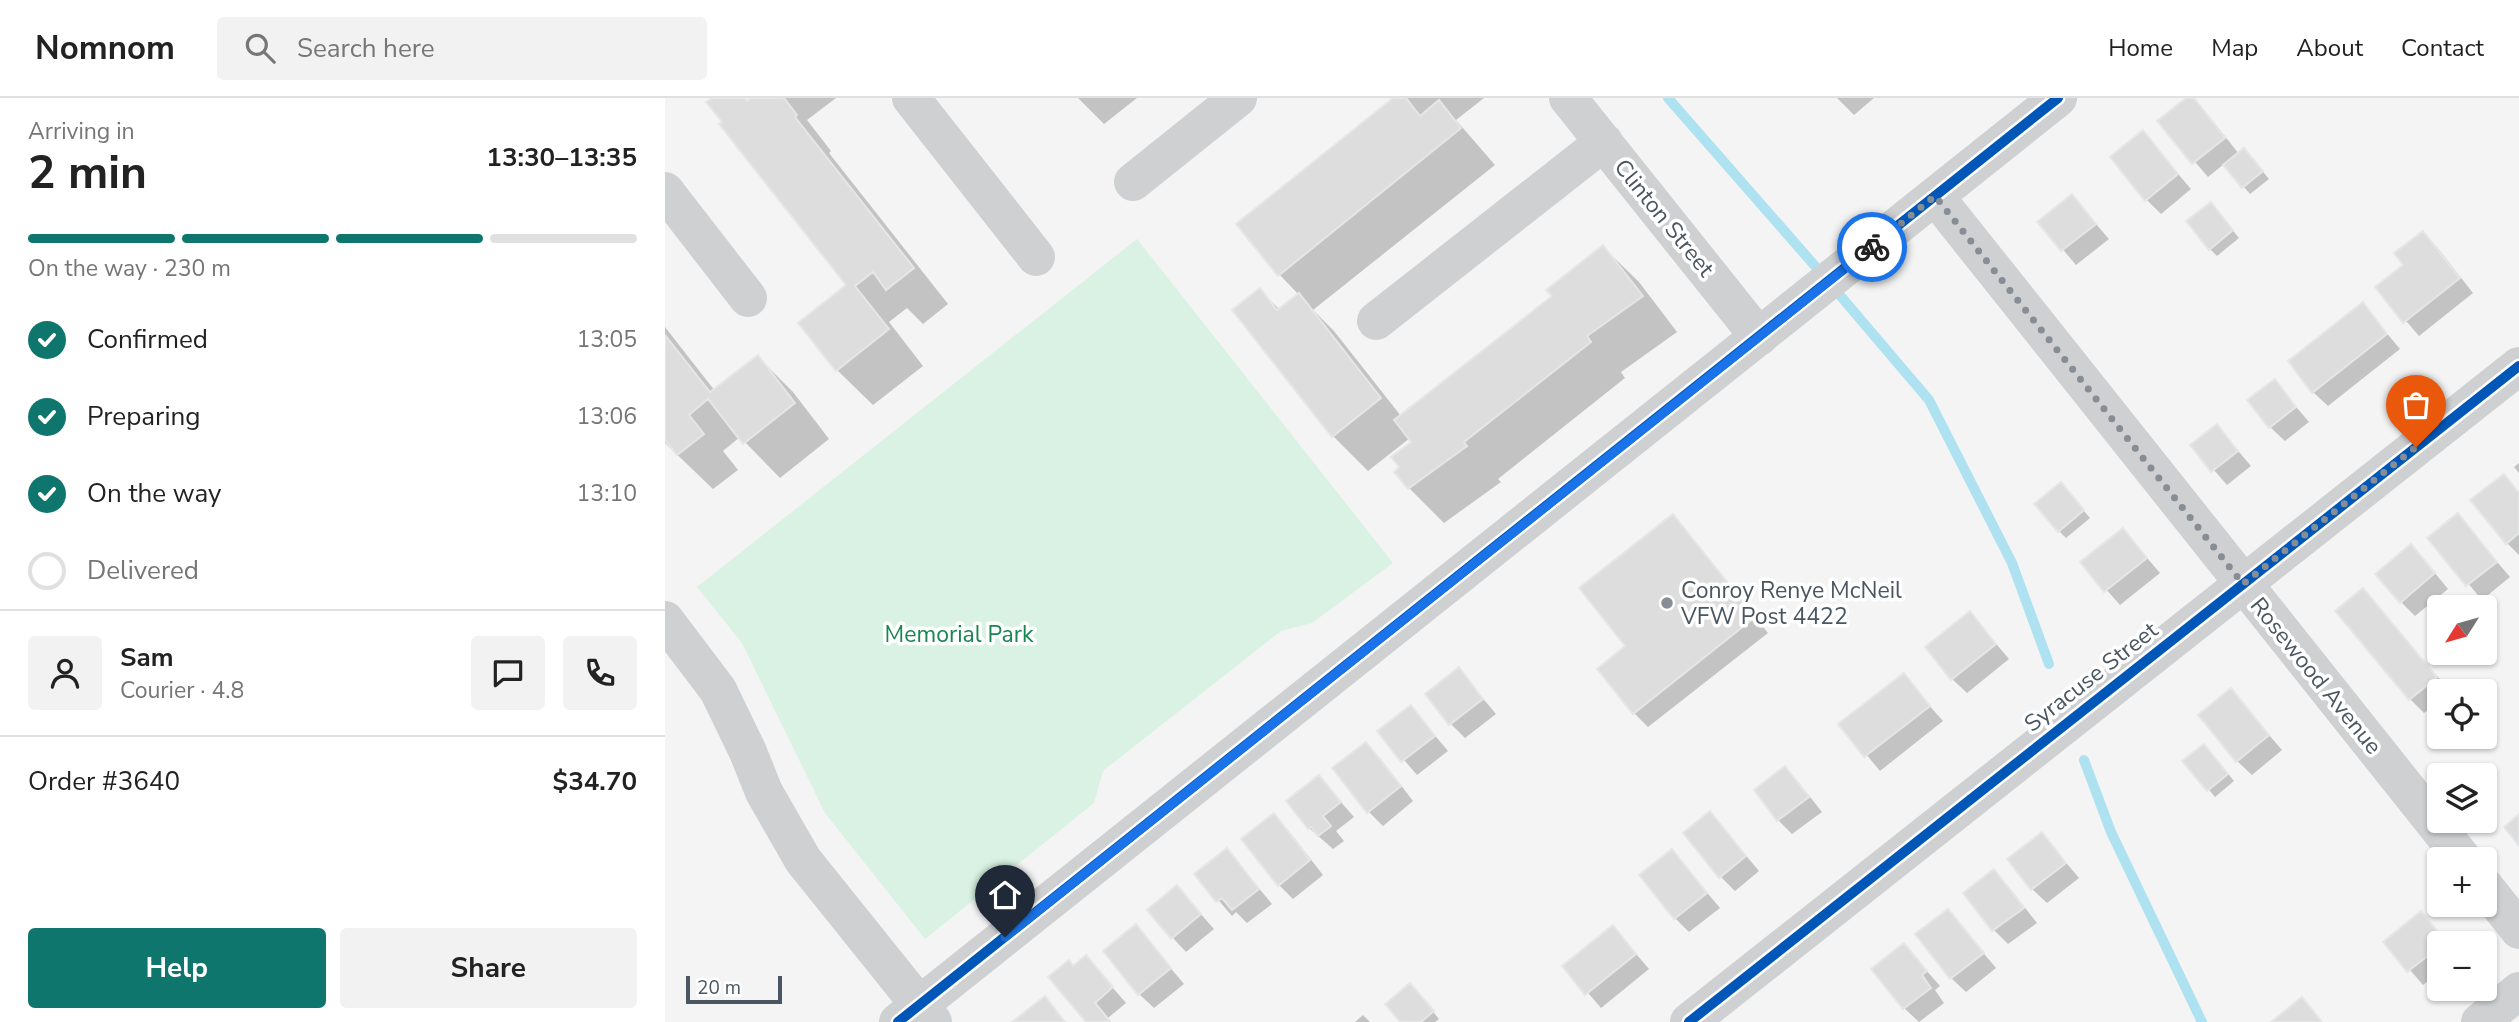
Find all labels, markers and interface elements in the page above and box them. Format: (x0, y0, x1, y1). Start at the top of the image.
search box (217, 17, 707, 80)
text: Nomnom (35, 26, 175, 71)
icon: search (241, 29, 279, 67)
text: Search here (297, 31, 435, 66)
text: Home (2108, 32, 2173, 64)
text: Map (2211, 32, 2258, 64)
text: About (2296, 32, 2363, 64)
text: Contact (2401, 32, 2484, 64)
text: Arriving in (28, 116, 135, 147)
text: 13:30–13:35 (486, 140, 637, 175)
text: 2 min (28, 141, 147, 204)
street label: Clinton Street (1607, 153, 1722, 284)
courier (1837, 212, 1907, 282)
icon: bike (1853, 228, 1891, 266)
text: On the way · 230 m (28, 253, 231, 284)
icon: check (28, 321, 66, 359)
text: Confirmed (87, 322, 208, 357)
text: 13:05 (577, 324, 637, 355)
pin (2386, 375, 2446, 447)
icon: bag (2397, 386, 2435, 424)
icon: check (28, 398, 66, 436)
text: Preparing (87, 399, 200, 434)
text: 13:06 (577, 401, 637, 432)
icon: check (28, 475, 66, 513)
text: On the way (87, 476, 221, 511)
text: 13:10 (577, 478, 637, 509)
text: Delivered (87, 553, 199, 588)
place label: Conroy Renye McNeil VFW Post 4422 (1680, 575, 1902, 632)
street label: Rosewood Avenue (2243, 591, 2389, 761)
marker: Conroy Renye McNeil VFW Post 4422 (1659, 595, 1675, 611)
north arrow (2427, 595, 2497, 665)
map controls (2427, 595, 2497, 1001)
street label: Syracuse Street (2018, 614, 2165, 739)
park label: Memorial Park (885, 619, 1034, 650)
button: person (28, 636, 102, 710)
button: chat (471, 636, 545, 710)
button: phone (563, 636, 637, 710)
text: Sam (120, 640, 173, 675)
text: Courier · 4.8 (120, 675, 244, 706)
button: locate (2427, 679, 2497, 749)
button: layers (2427, 763, 2497, 833)
text: Order #3640 (28, 764, 180, 799)
text: $34.70 (553, 764, 637, 799)
button: + (2427, 847, 2497, 917)
pin (975, 865, 1035, 937)
icon: home (986, 876, 1024, 914)
button: Help (28, 928, 326, 1008)
button: Share (340, 928, 637, 1008)
button: − (2427, 931, 2497, 1001)
scale bar (686, 973, 782, 1005)
text: 20 m (697, 975, 741, 1001)

